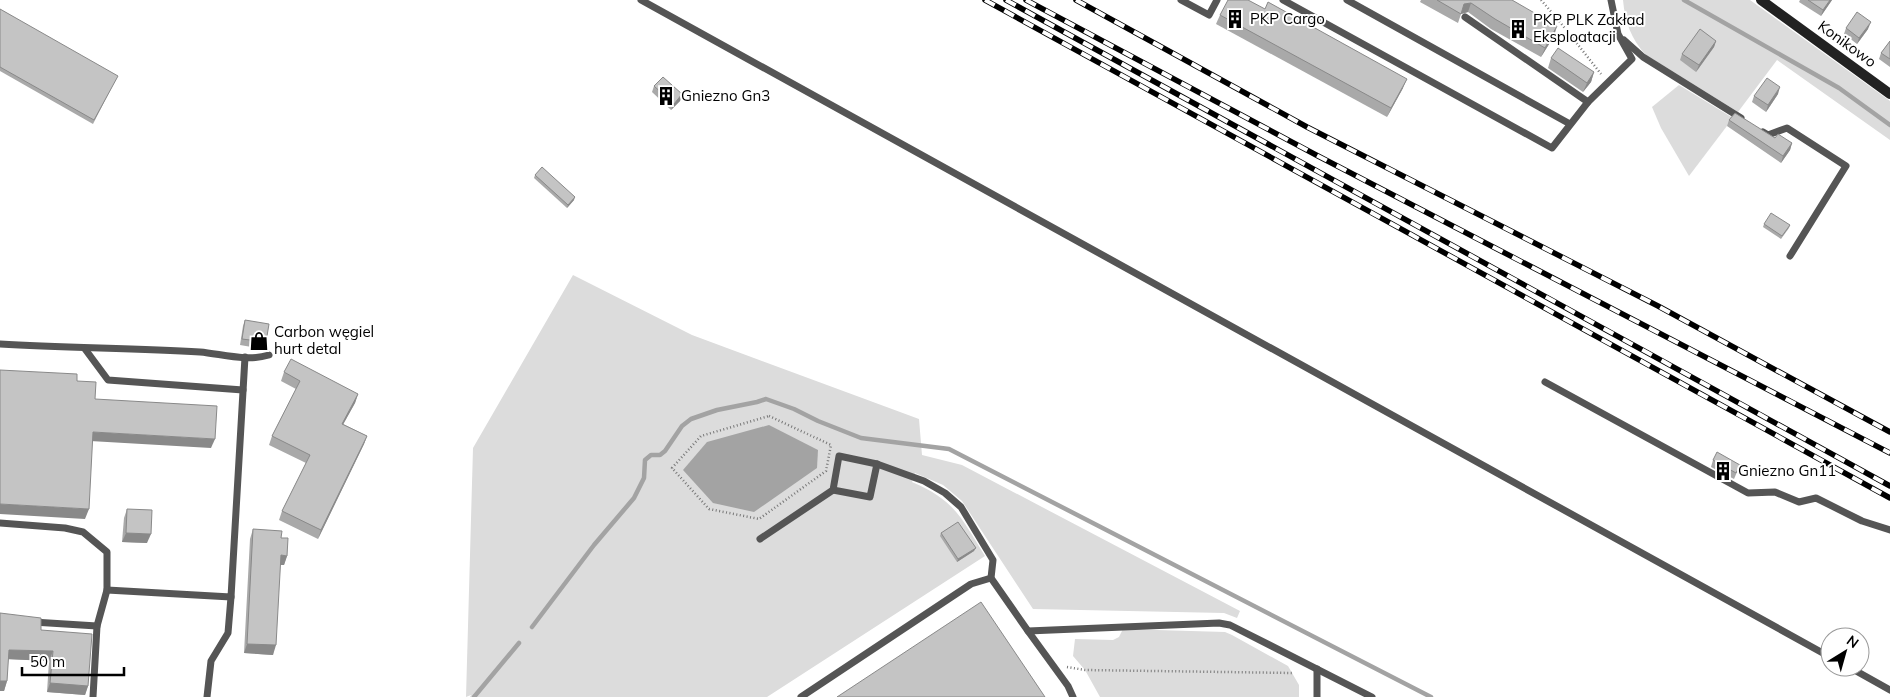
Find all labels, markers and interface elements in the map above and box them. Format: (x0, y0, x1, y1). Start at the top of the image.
building icon: PKP Cargo (1224, 8, 1246, 30)
place label: PKP Cargo (1250, 9, 1325, 28)
place label: PKP PLK Zakład Eksploatacji (1533, 10, 1644, 46)
street label: Konikowo (1814, 16, 1880, 71)
building icon: PKP PLK Zakład Eksploatacji (1507, 18, 1529, 40)
building icon: Gniezno Gn3 (655, 85, 677, 107)
place label: Gniezno Gn3 (681, 86, 770, 105)
place label: Carbon węgiel hurt detal (274, 322, 374, 358)
shop icon: Carbon węgiel hurt detal (248, 330, 270, 352)
building icon: Gniezno Gn11 (1712, 460, 1734, 482)
place label: Gniezno Gn11 (1738, 461, 1836, 480)
north arrow (1820, 627, 1870, 677)
text: N (1843, 631, 1862, 652)
scale bar (22, 644, 125, 676)
text: 50 m (30, 652, 65, 671)

